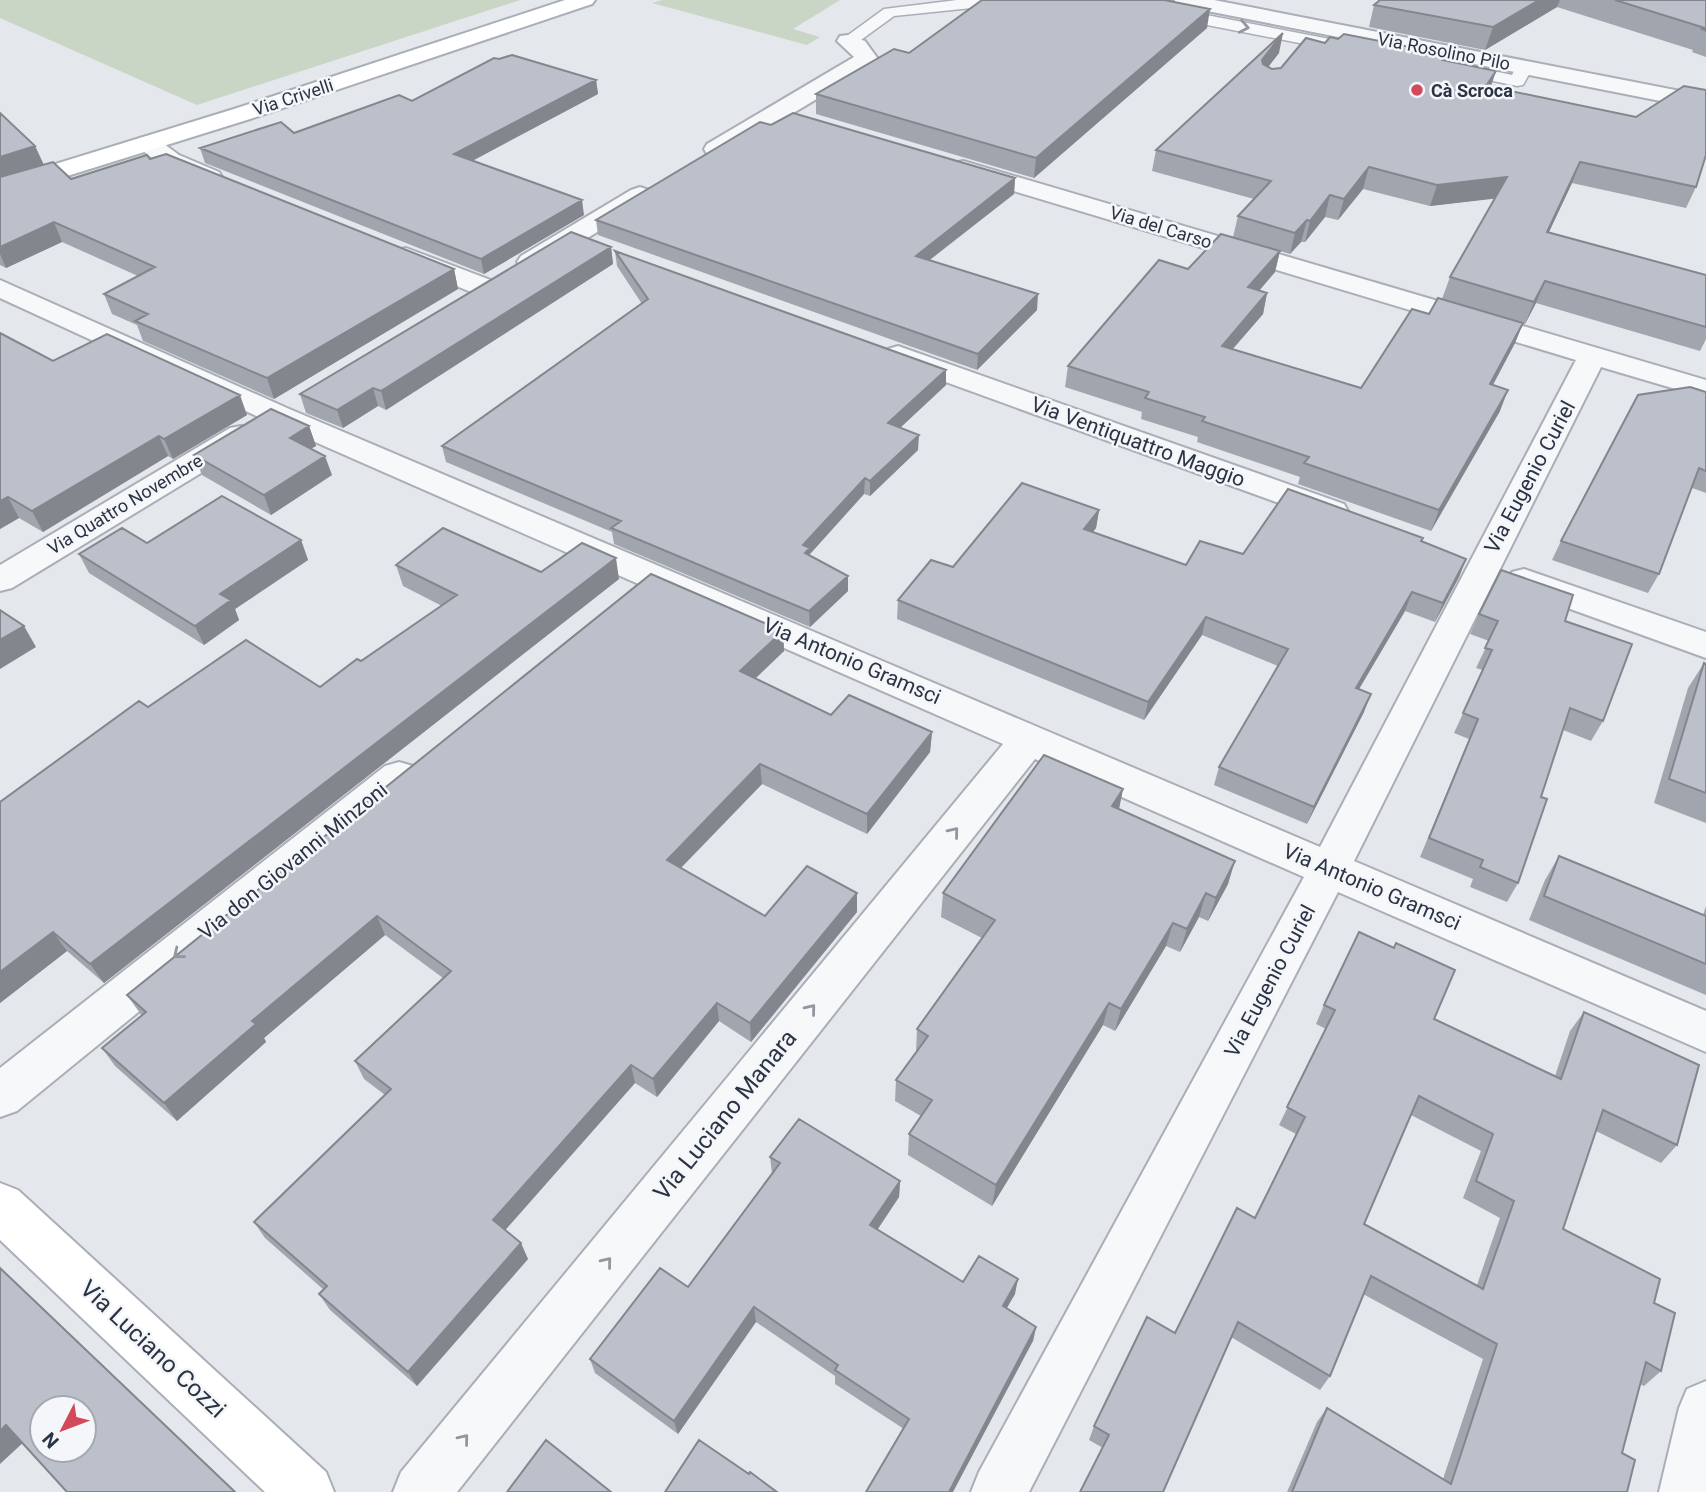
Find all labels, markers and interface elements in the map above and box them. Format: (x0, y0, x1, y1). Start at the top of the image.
one-way arrow (1238, 19, 1250, 34)
street label: Via Rosolino Pilo (1376, 28, 1512, 74)
street label: Via Crivelli (250, 74, 336, 120)
place label: Cà Scroca (1431, 80, 1513, 101)
marker: Cà Scroca (1409, 82, 1425, 98)
street label: Via del Carso (1107, 201, 1215, 253)
street label: Via Ventiquattro Maggio (1028, 392, 1248, 492)
street label: Via Eugenio Curiel (1480, 397, 1580, 557)
street label: Via Quattro Novembre (44, 449, 206, 559)
street label: Via Antonio Gramsci (760, 613, 944, 709)
street label: Via don Giovanni Minzoni (194, 777, 392, 945)
one-way arrow (946, 827, 958, 840)
street label: Via Antonio Gramsci (1280, 839, 1464, 935)
street label: Via Eugenio Curiel (1220, 901, 1320, 1061)
one-way arrow (173, 945, 185, 958)
one-way arrow (803, 1004, 815, 1017)
street label: Via Luciano Manara (648, 1024, 802, 1206)
one-way arrow (598, 1257, 611, 1270)
street label: Via Luciano Cozzi (74, 1274, 232, 1424)
north arrow (28, 1394, 98, 1464)
text: N (38, 1427, 64, 1453)
one-way arrow (455, 1434, 468, 1446)

